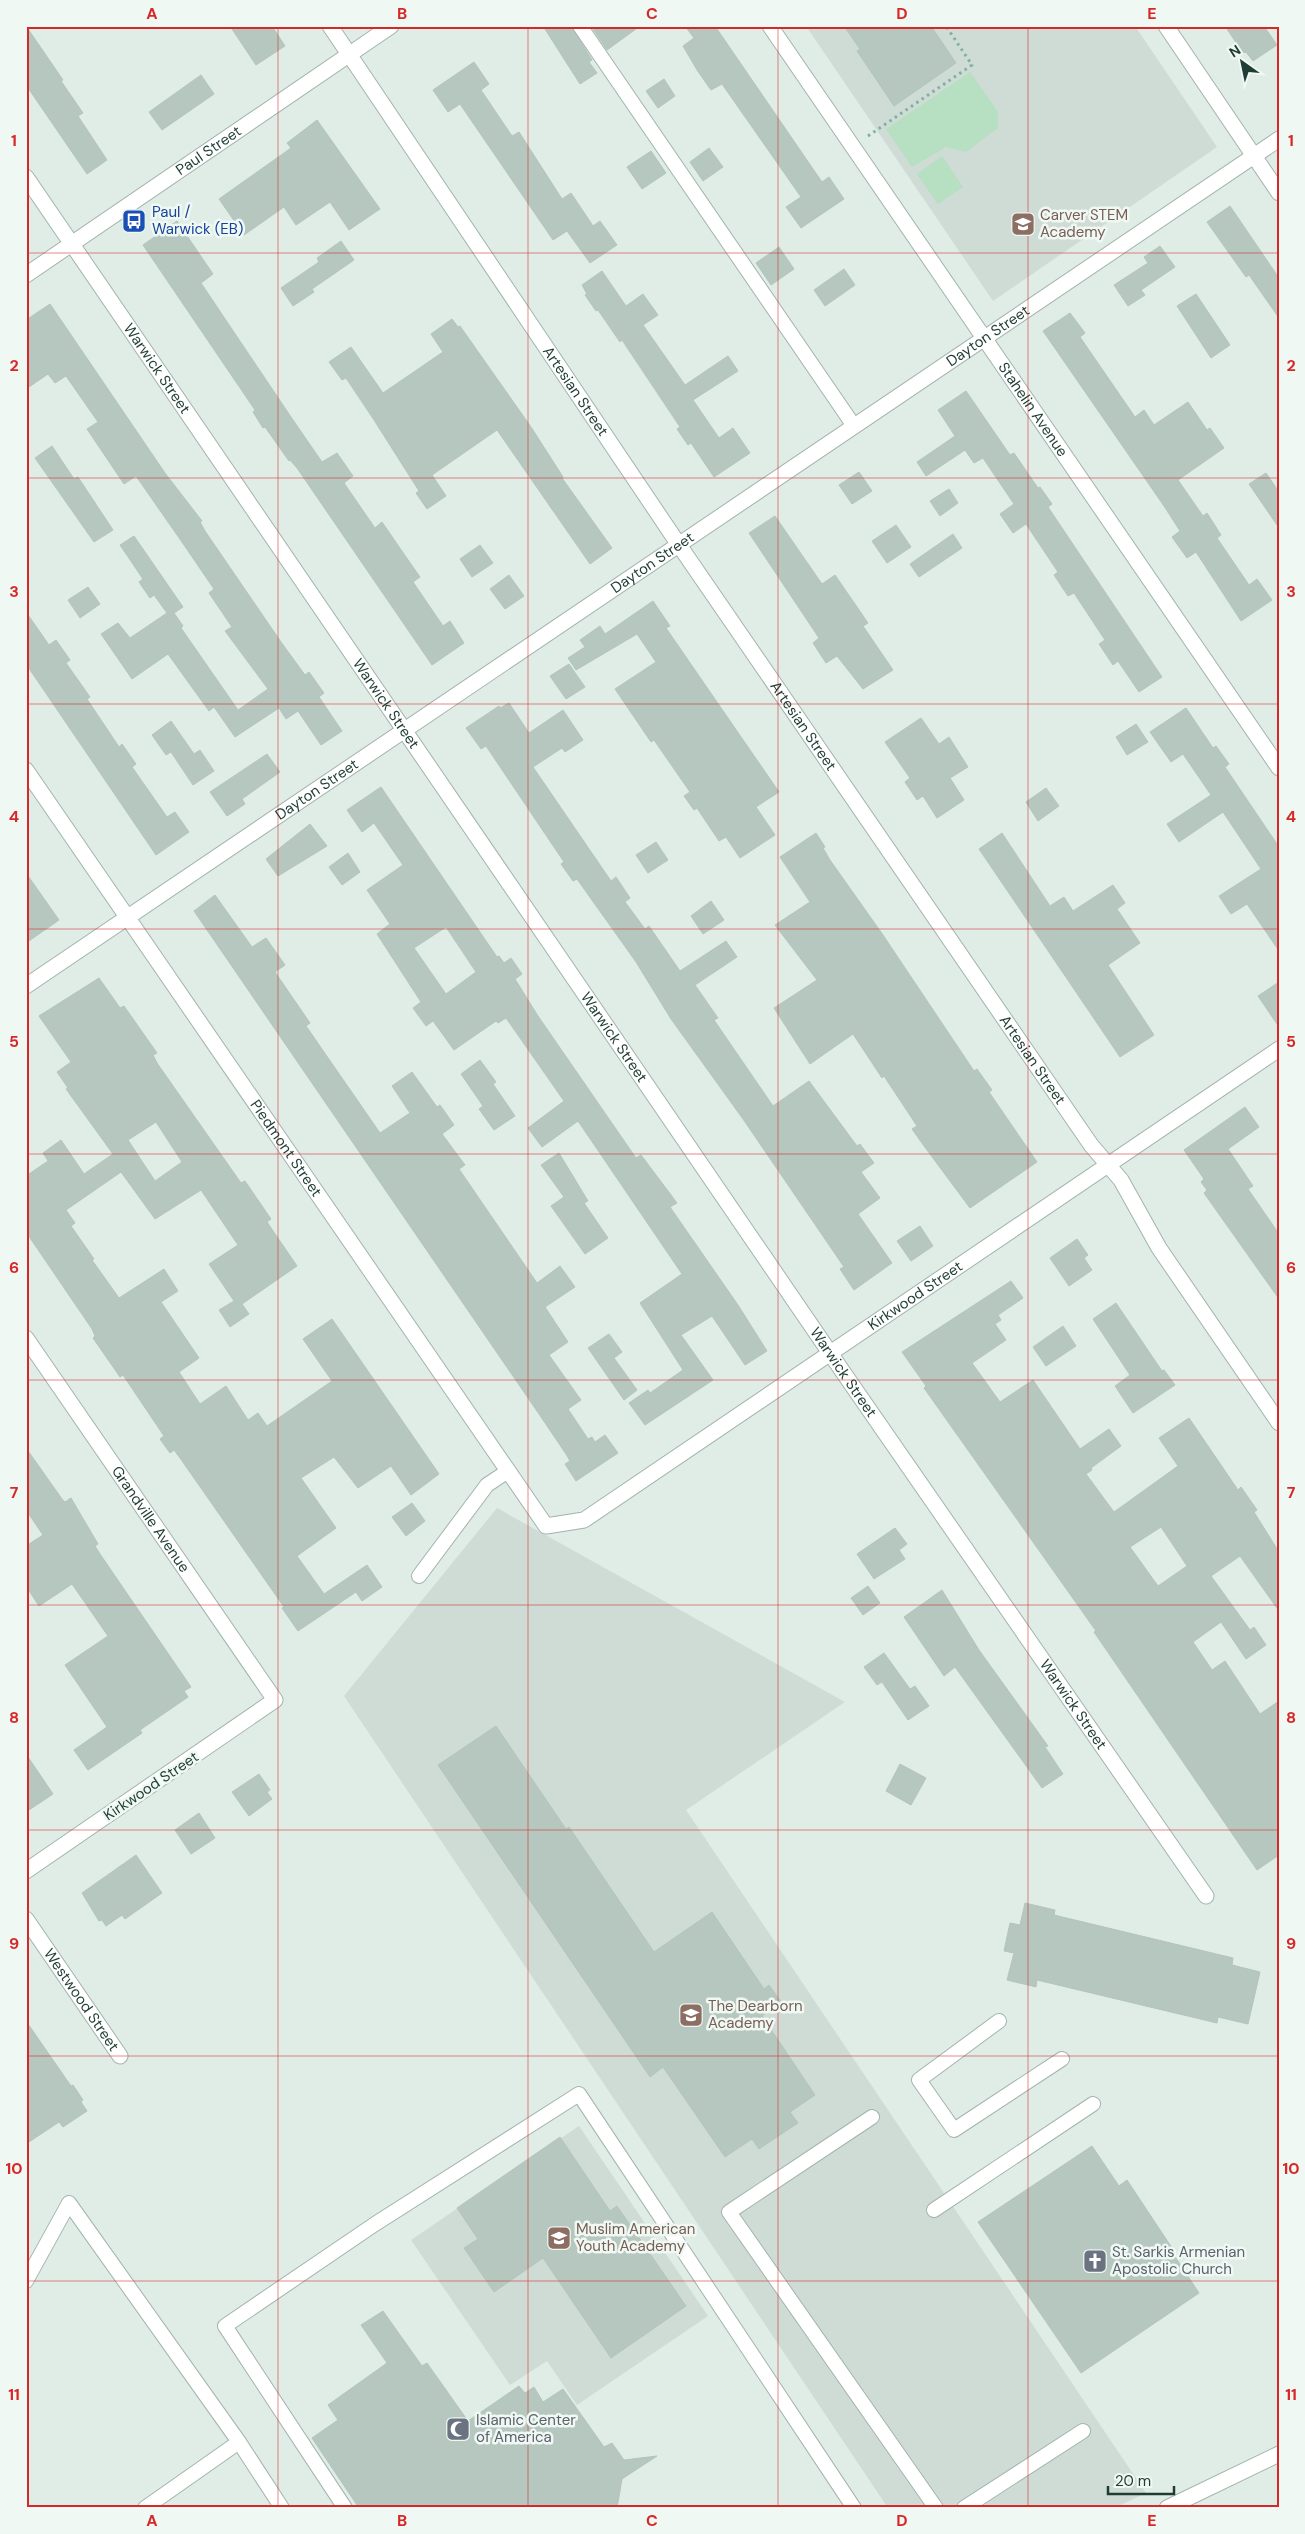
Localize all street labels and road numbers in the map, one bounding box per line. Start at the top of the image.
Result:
street label: Paul Street [172,121,245,180]
street label: Dayton Street [942,300,1033,371]
street label: Warwick Street [119,319,195,418]
street label: Artesian Street [538,342,613,440]
street label: Stahelin Avenue [994,358,1073,461]
street label: Dayton Street [607,527,698,598]
street label: Warwick Street [348,655,424,753]
street label: Artesian Street [766,677,841,775]
street label: Dayton Street [271,754,362,825]
street label: Warwick Street [576,988,652,1086]
street label: Artesian Street [995,1011,1070,1109]
street label: Piedmont Street [246,1096,327,1201]
street label: Kirkwood Street [864,1256,967,1335]
street label: Warwick Street [805,1323,881,1421]
street label: Grandville Avenue [107,1462,194,1576]
street label: Warwick Street [1035,1655,1112,1753]
street label: Kirkwood Street [100,1747,202,1825]
street label: Westwood Street [39,1945,124,2055]

